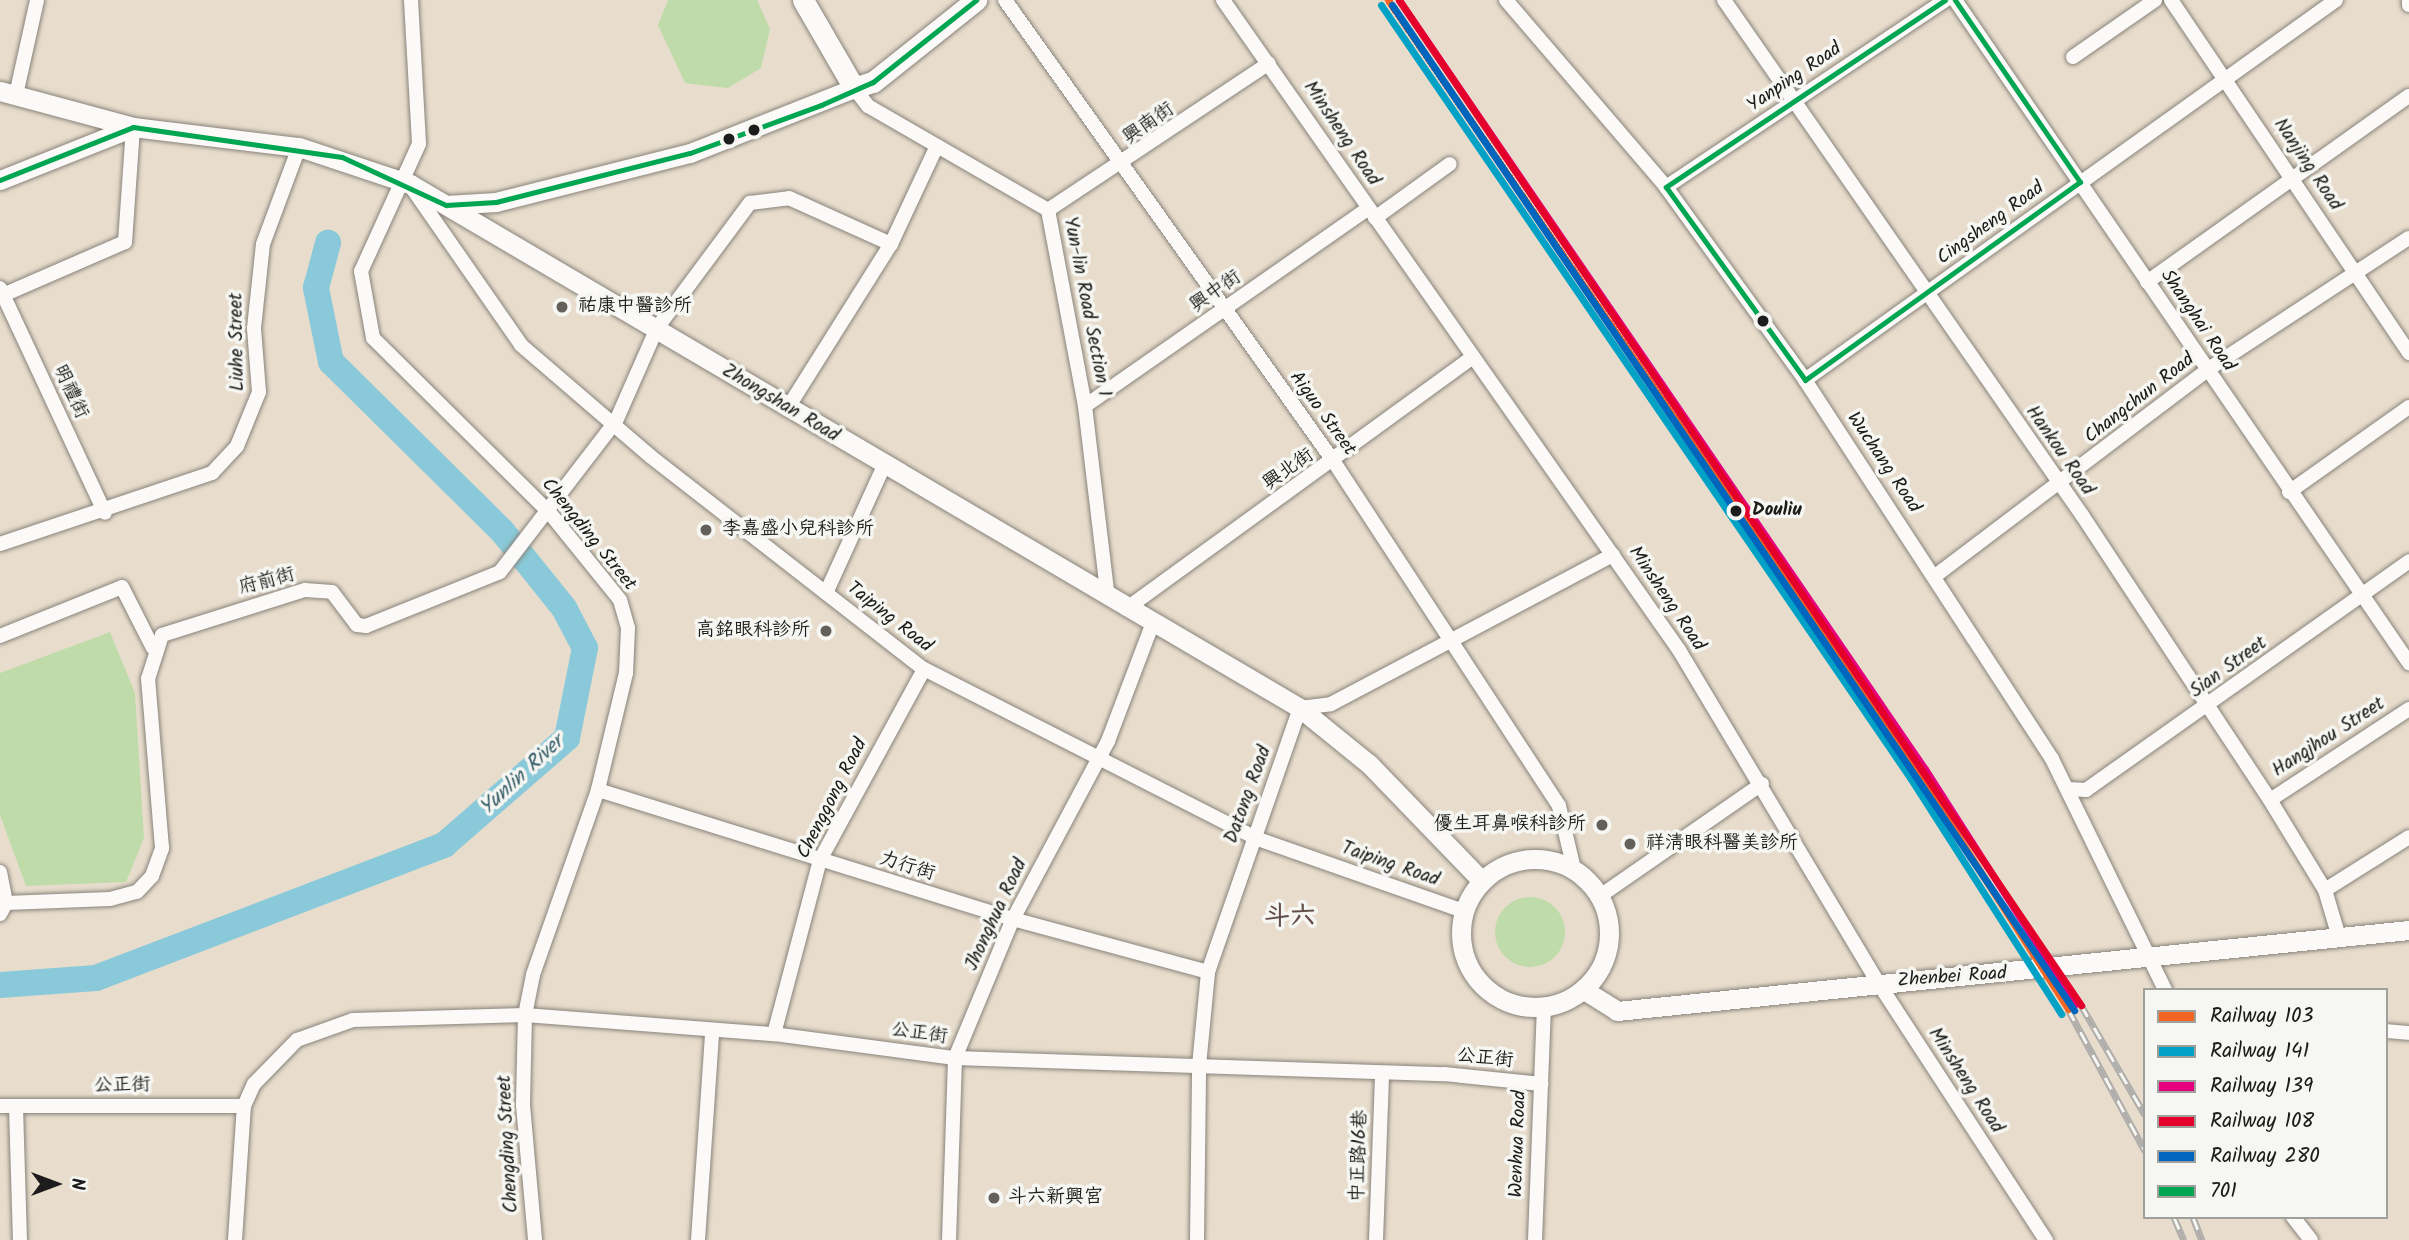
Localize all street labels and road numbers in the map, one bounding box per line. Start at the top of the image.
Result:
street label: Yanping Road [1744,38,1846,118]
street label: Minsheng Road [1298,77,1384,191]
street label: 興南街 [1119,98,1179,150]
street label: Nanjing Road [2268,115,2346,215]
street label: Cingsheng Road [1933,178,2049,270]
street label: Yun-lin Road Section 1 [1057,215,1115,399]
street label: 興中街 [1186,266,1246,318]
street label: Shanghai Road [2155,266,2239,376]
street label: Liuhe Street [226,293,250,391]
street label: Changchun Road [2080,349,2200,449]
street label: Zhongshan Road [717,360,843,448]
street label: 明禮街 [48,361,92,423]
street label: Aiguo Street [1284,367,1360,461]
street label: Hankou Road [2020,402,2098,500]
street label: Wuchang Road [1841,408,1925,518]
street label: 興北街 [1259,444,1319,496]
street label: Chengding Street [536,474,640,596]
street label: Minsheng Road [1623,542,1709,656]
street label: 府前街 [237,564,297,600]
street label: Taiping Road [842,578,936,658]
street label: Sian Street [2186,632,2272,704]
street label: Hangjhou Street [2269,693,2389,783]
street label: Chenggong Road [793,735,873,863]
street label: Datong Road [1221,743,1277,847]
street label: Taiping Road [1338,838,1442,892]
street label: 力行街 [876,848,938,886]
street label: Jhonghua Road [961,855,1033,975]
street label: Zhenbei Road [1897,963,2007,993]
street label: 公正街 [889,1019,949,1049]
street label: Minsheng Road [1922,1024,2008,1138]
street label: 公正街 [1455,1045,1515,1073]
street label: 公正街 [93,1074,151,1098]
street label: Chengding Street [494,1074,524,1214]
street label: Wenhua Road [1506,1090,1532,1198]
street label: 中正路16巷 [1347,1109,1373,1203]

